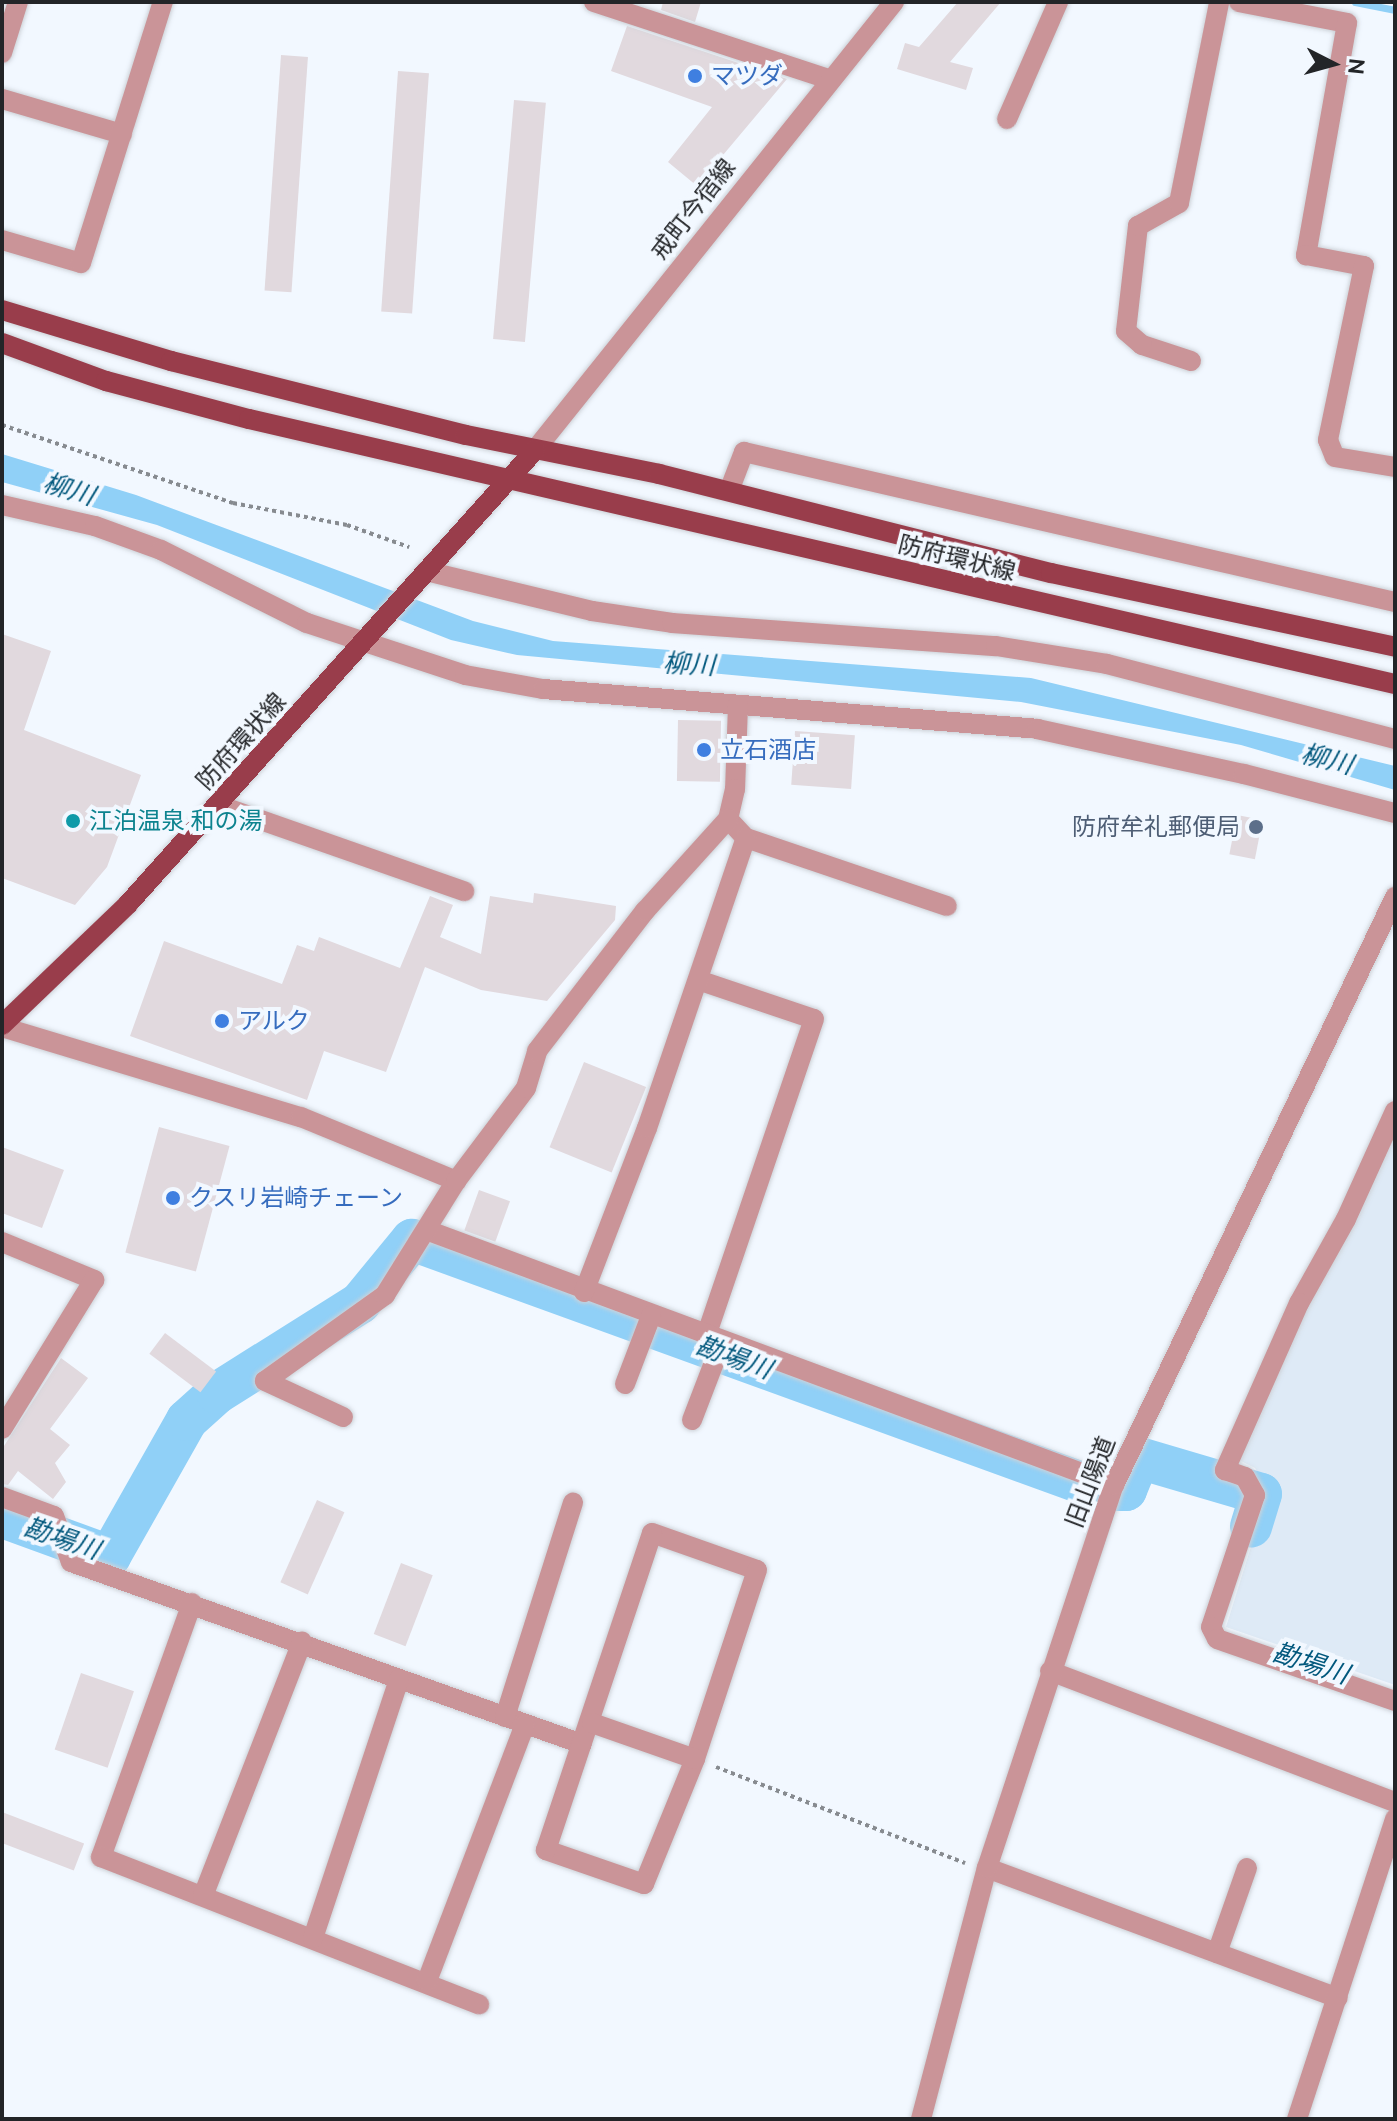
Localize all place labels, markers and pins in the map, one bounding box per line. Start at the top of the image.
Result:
place label: マツダ [711,62,783,90]
marker: マツダ [686,67,704,85]
place label: 立石酒店 [720,736,816,764]
marker: 立石酒店 [695,741,713,759]
place label: 江泊温泉 和の湯 [89,807,262,835]
marker: 江泊温泉 和の湯 [64,812,82,830]
place label: 防府牟礼郵便局 [1072,813,1240,841]
marker: 防府牟礼郵便局 [1247,818,1265,836]
place label: アルク [238,1007,310,1035]
marker: アルク [213,1012,231,1030]
place label: クスリ岩崎チェーン [189,1184,405,1212]
marker: クスリ岩崎チェーン [164,1189,182,1207]

